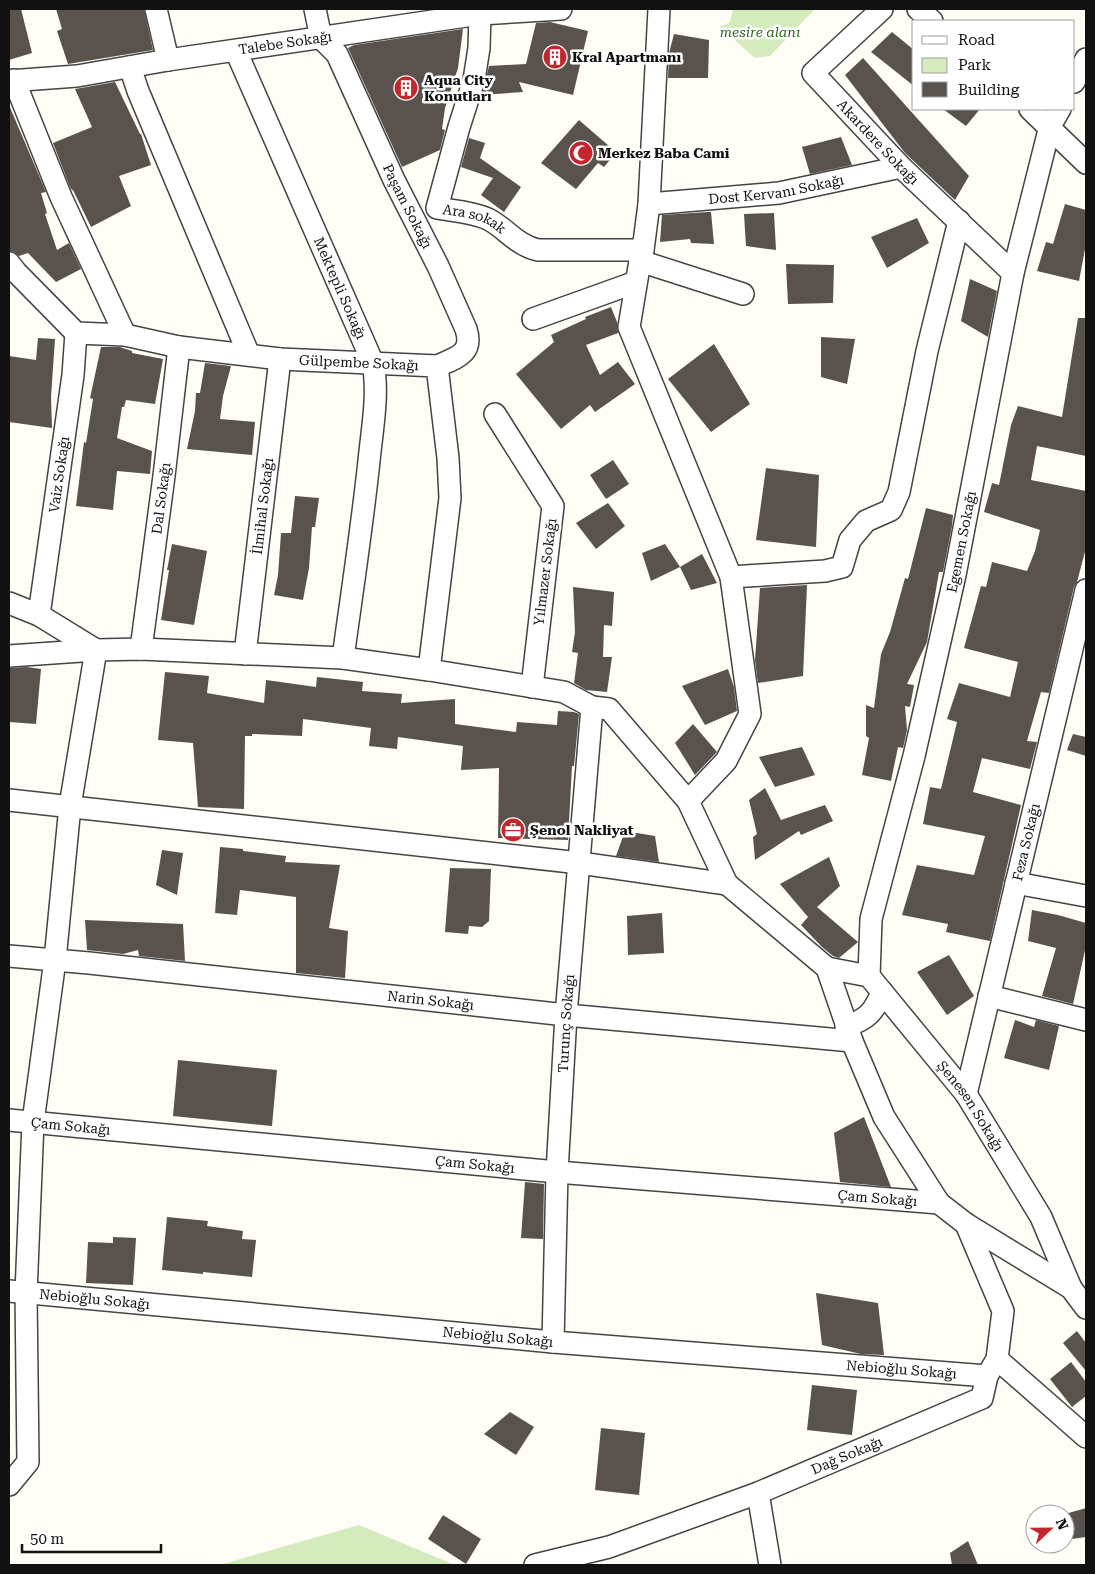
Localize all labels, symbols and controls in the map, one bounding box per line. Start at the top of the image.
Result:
legend [912,20,1075,110]
park label: mesire alanı [720,24,800,40]
street label: Talebe Sokağı [237,28,333,58]
text: Road [958,31,995,49]
building icon: Kral Apartmanı [542,44,568,70]
place label: Kral Apartmanı [572,49,681,65]
text: Park [958,56,992,74]
place label: Aqua City Konutları [424,72,494,104]
building icon: Aqua City Konutları [393,75,419,101]
text: Building [958,81,1020,99]
street label: Akardere Sokağı [834,96,923,188]
mosque icon: Merkez Baba Cami [568,140,594,166]
place label: Merkez Baba Cami [598,145,730,161]
street label: Paşam Sokağı [380,161,436,252]
street label: Dost Kervanı Sokağı [708,171,846,207]
street label: Ara sokak [442,201,510,237]
street label: Mektepli Sokağı [311,235,370,342]
street label: Gülpembe Sokağı [299,352,420,373]
street label: Vaiz Sokağı [46,435,72,514]
street label: İlmihal Sokağı [249,456,276,555]
street label: Dal Sokağı [148,461,174,535]
street label: Egemen Sokağı [943,489,979,594]
street label: Yılmazer Sokağı [530,517,560,627]
street label: Feza Sokağı [1009,801,1043,882]
office icon: Şenol Nakliyat [500,817,526,843]
place label: Şenol Nakliyat [530,822,634,838]
street label: Turunç Sokağı [555,973,577,1073]
street label: Narin Sokağı [386,988,475,1013]
street label: Şenesen Sokağı [934,1058,1007,1155]
street label: Çam Sokağı [30,1114,112,1138]
street label: Çam Sokağı [434,1152,516,1176]
street label: Çam Sokağı [837,1187,918,1209]
street label: Nebioğlu Sokağı [39,1286,151,1312]
street label: Nebioğlu Sokağı [442,1324,554,1350]
street label: Nebioğlu Sokağı [846,1357,958,1382]
street label: Dağ Sokağı [809,1433,885,1478]
north arrow [1025,1504,1075,1554]
text: N [1053,1516,1072,1532]
scale bar [22,1522,161,1554]
text: 50 m [30,1530,65,1548]

